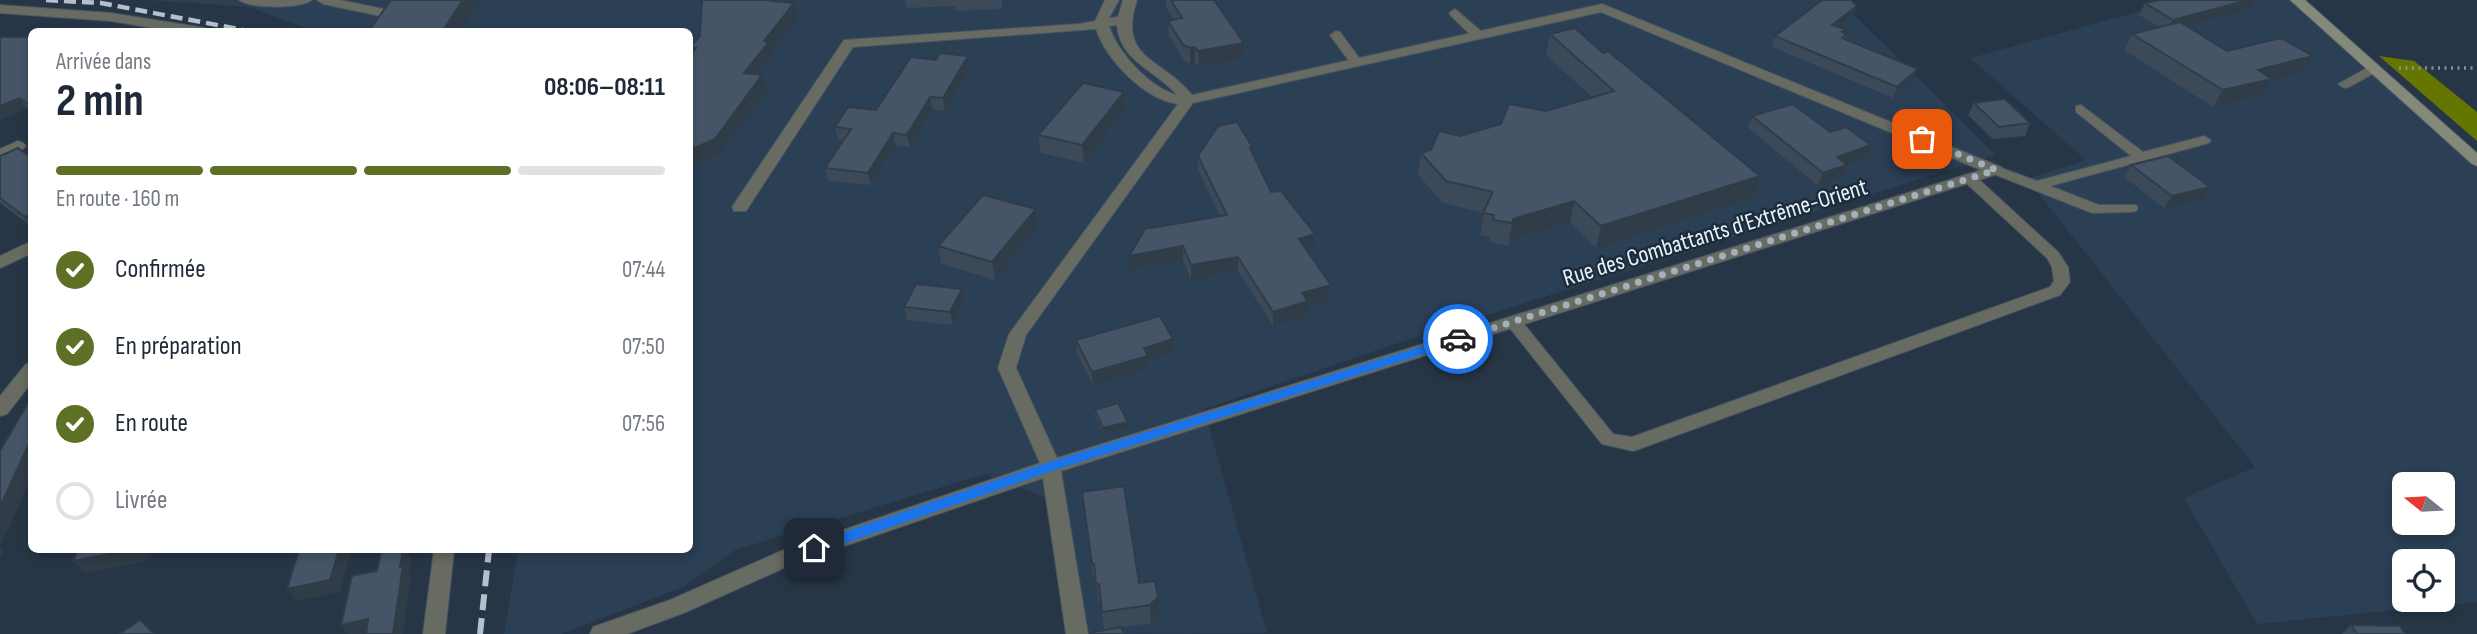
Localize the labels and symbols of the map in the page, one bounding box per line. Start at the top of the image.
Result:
pin [1892,109,1952,169]
street label: Rue des Combattants d'Extrême-Orient [1559,172,1871,293]
courier [1423,304,1493,374]
north arrow [2392,472,2455,536]
pin [784,518,844,578]

